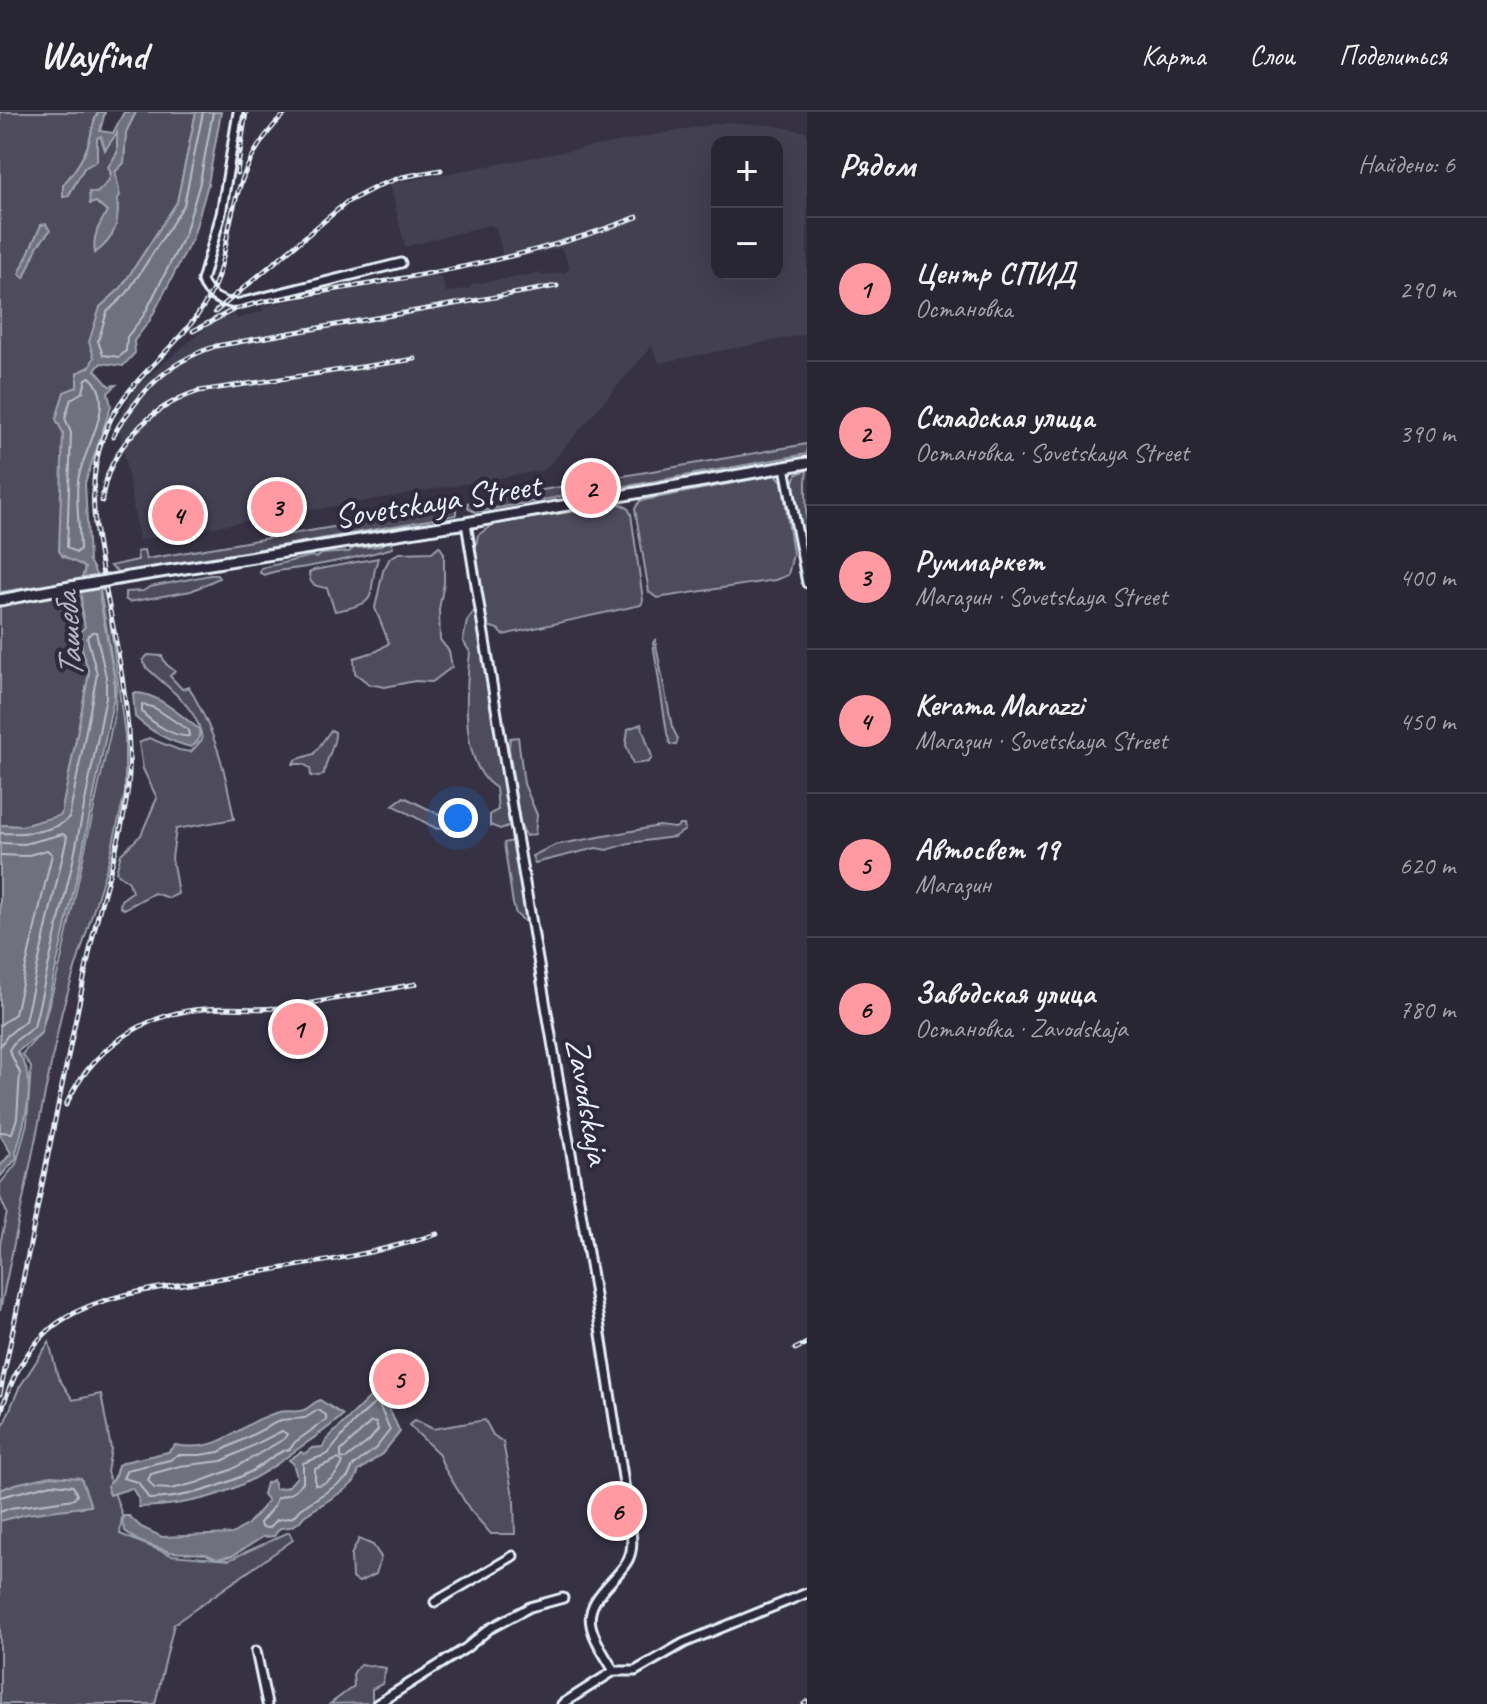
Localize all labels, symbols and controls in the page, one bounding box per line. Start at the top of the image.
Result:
text: Wayfind [40,32,147,79]
text: Карта [1142,38,1206,73]
text: Слои [1250,38,1295,73]
text: Поделиться [1339,38,1447,73]
map controls [711,136,783,280]
button: + [711,136,783,208]
text: Рядом [839,143,915,186]
text: Найдено: 6 [1358,148,1455,181]
button: − [711,208,783,280]
text: Центр СПИД [915,254,1075,292]
text: 1 [859,273,871,306]
text: 290 m [1399,273,1455,306]
text: Остановка [915,292,1012,325]
text: Складская улица [915,398,1094,436]
text: 2 [859,417,871,450]
text: 390 m [1399,417,1455,450]
text: Остановка · Sovetskaya Street [915,436,1189,469]
pin: 2 [565,458,617,518]
street label: Sovetskaya Street [331,462,547,538]
pin: 3 [251,477,303,537]
pin: 4 [152,485,204,545]
text: Руммаркет [915,542,1044,580]
text: 3 [859,561,871,594]
text: 400 m [1399,561,1455,594]
text: Магазин · Sovetskaya Street [915,580,1167,613]
water label: Ташеба [42,587,94,681]
text: Kerama Marazzi [915,686,1083,724]
text: 4 [859,705,871,738]
text: 450 m [1399,705,1455,738]
text: Магазин · Sovetskaya Street [915,724,1167,757]
your location [438,798,478,838]
text: Автосвет 19 [915,830,1059,868]
text: 5 [859,849,871,882]
text: 620 m [1399,849,1455,882]
text: Магазин [915,868,991,901]
text: Заводская улица [915,974,1095,1012]
text: 6 [859,993,871,1026]
text: 780 m [1399,993,1455,1026]
pin: 1 [272,999,324,1059]
text: Остановка · Zavodskaja [915,1012,1127,1045]
street label: Zavodskaja [556,1035,621,1170]
pin: 5 [373,1349,425,1409]
pin: 6 [591,1481,643,1541]

